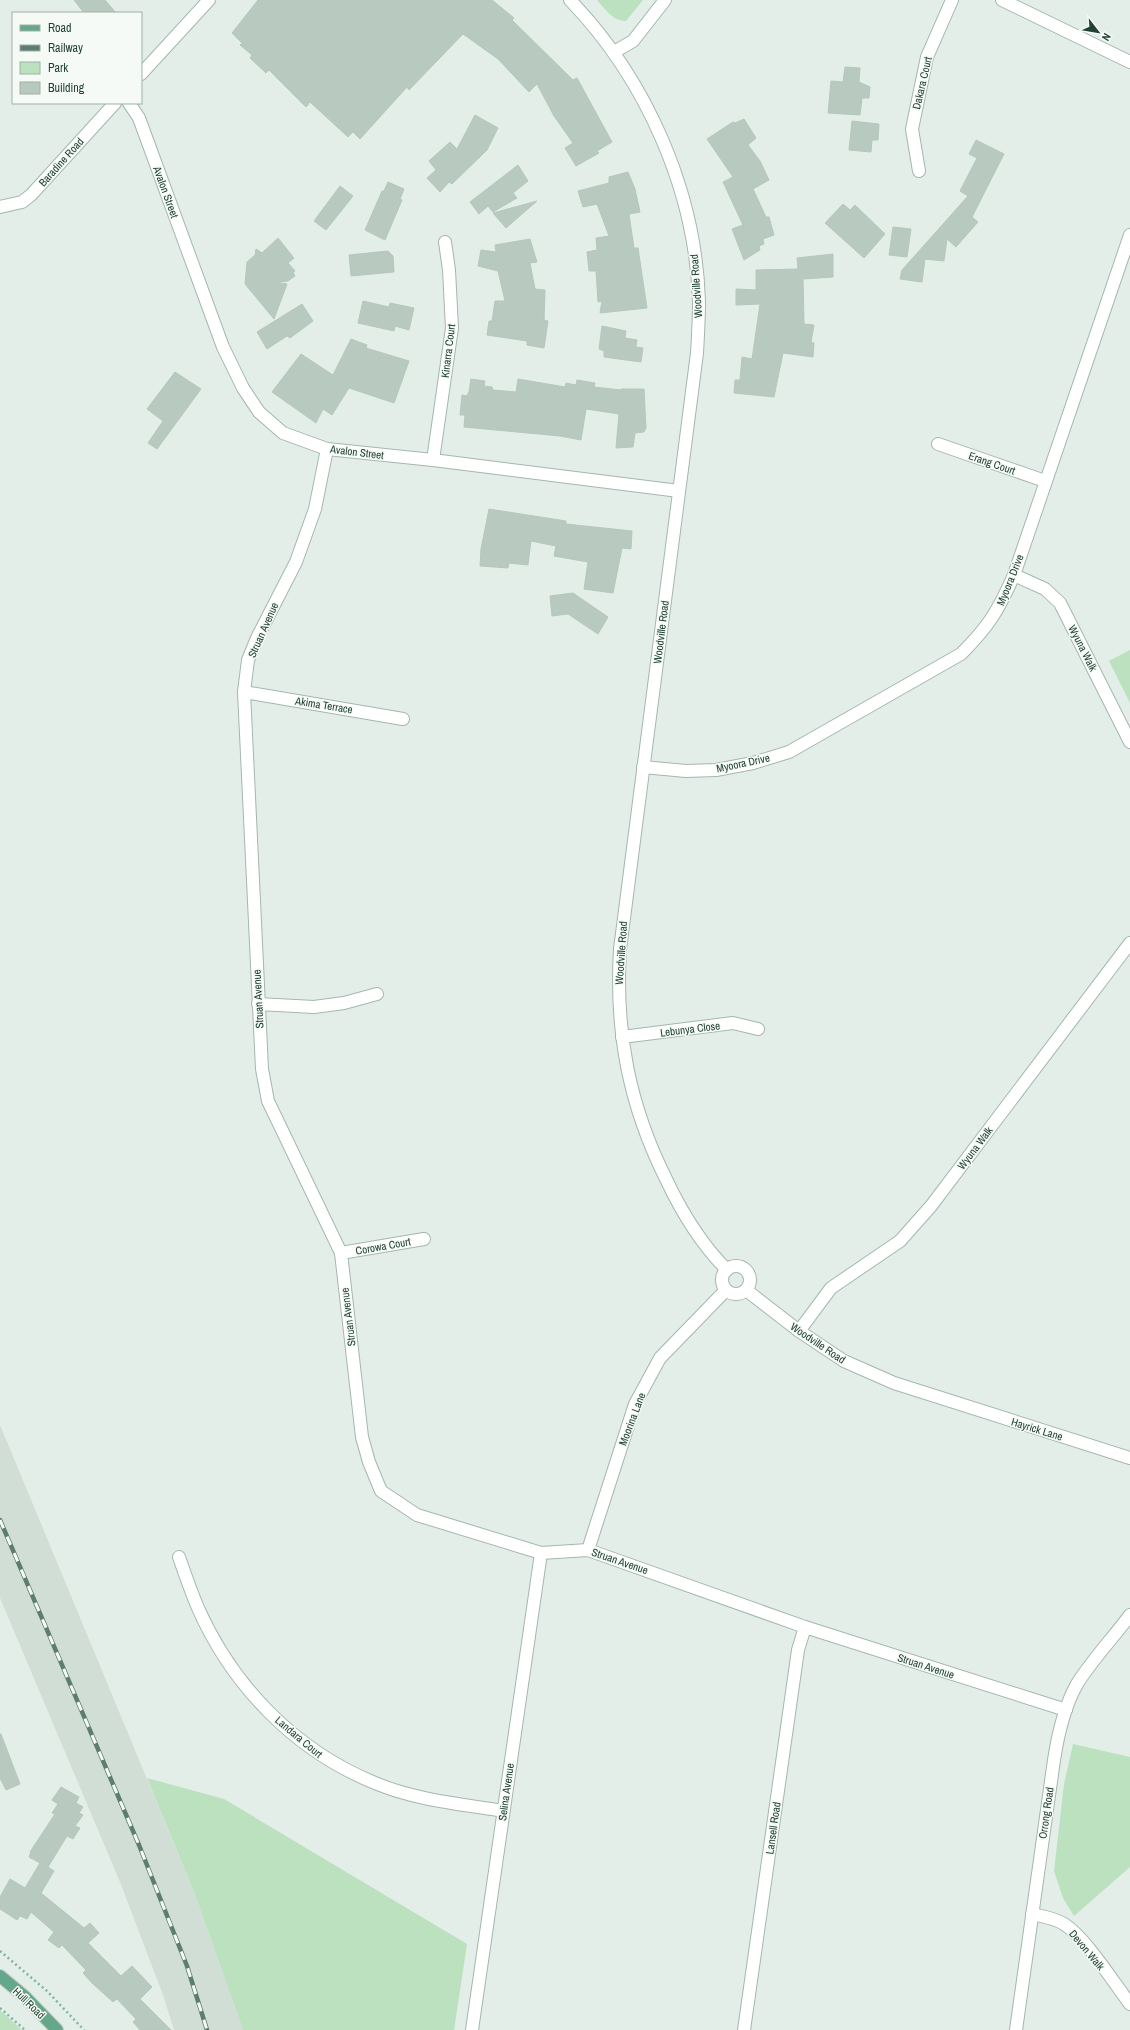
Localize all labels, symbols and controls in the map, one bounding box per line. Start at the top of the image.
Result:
legend [12,12,142,104]
north arrow [1078,12,1118,52]
text: Road [48,20,72,36]
text: N [1099,31,1114,44]
text: Railway [48,40,83,56]
street label: Dakara Court [909,55,935,111]
text: Park [48,60,68,76]
text: Building [48,80,85,96]
street label: Baradine Road [35,135,87,189]
street label: Avalon Street [150,163,182,220]
street label: Woodville Road [687,254,705,318]
street label: Kinarra Court [438,323,458,379]
street label: Avalon Street [328,442,385,462]
street label: Erang Court [967,448,1018,478]
street label: Myoora Drive [993,552,1027,608]
street label: Struan Avenue [245,600,281,660]
street label: Woodville Road [650,600,672,664]
street label: Wyuna Walk [1065,622,1101,674]
street label: Akima Terrace [293,693,354,716]
street label: Myoora Drive [715,751,771,775]
street label: Woodville Road [612,921,630,985]
street label: Struan Avenue [249,969,267,1029]
street label: Lebunya Close [659,1018,721,1040]
street label: Wyuna Walk [954,1123,996,1172]
street label: Corowa Court [354,1234,412,1258]
street label: Struan Avenue [337,1287,359,1347]
street label: Woodville Road [788,1319,848,1367]
street label: Moorina Lane [615,1391,649,1447]
street label: Hayrick Lane [1010,1415,1064,1443]
street label: Struan Avenue [590,1545,650,1577]
street label: Struan Avenue [896,1650,956,1682]
street label: Landara Court [272,1713,326,1761]
street label: Selina Avenue [495,1762,517,1822]
street label: Orrong Road [1035,1786,1057,1840]
street label: Lansell Road [762,1801,784,1855]
street label: Devon Walk [1066,1927,1108,1973]
street label: Hull Road [10,1984,48,2022]

